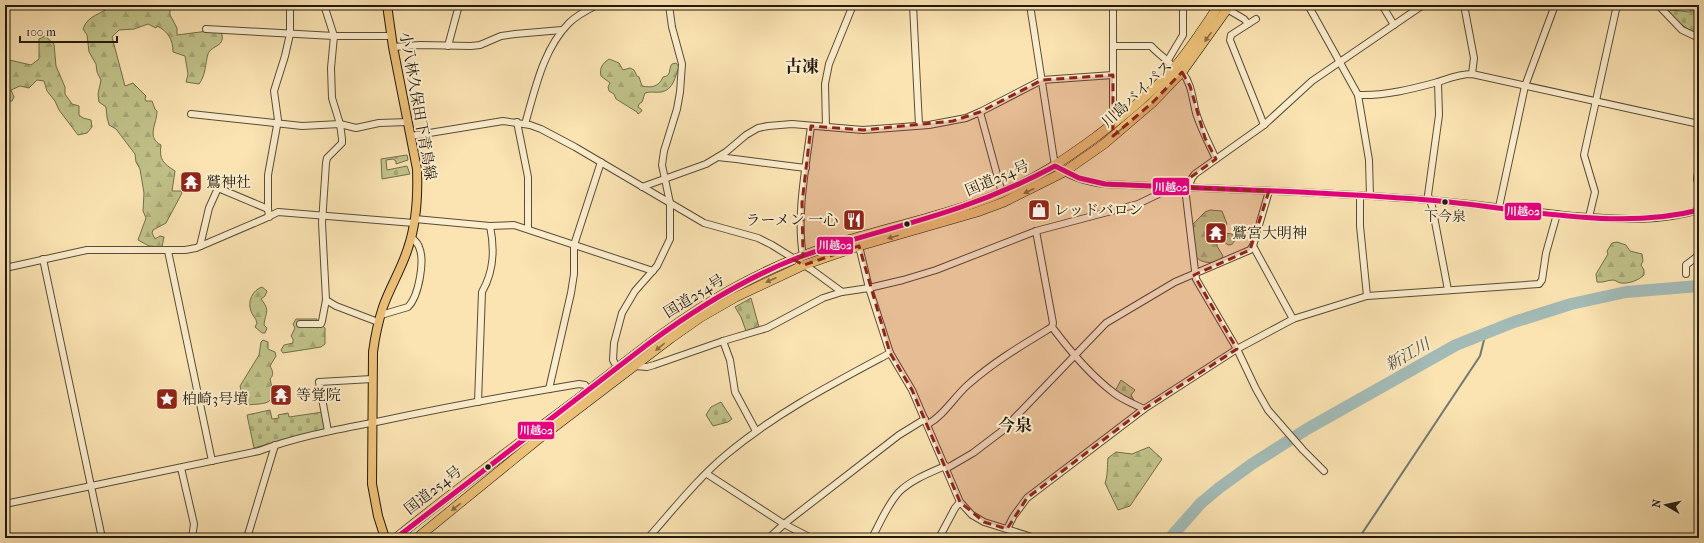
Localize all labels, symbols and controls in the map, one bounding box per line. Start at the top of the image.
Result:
scale bar [20,18,117,44]
text: 100 m [26,25,56,39]
street label: 小八林久保田下青鳥線 [396,31,440,181]
one-way arrow [1204,32,1212,42]
district label: 古凍 [785,56,819,76]
street label: 川島バイパス [1098,57,1176,131]
one-way arrow [1114,127,1125,136]
street label: 国道254号 [962,156,1032,200]
temple icon: 鷲神社 [178,169,204,195]
place label: 鷲神社 [206,173,251,191]
line badge: 川越02 [1152,177,1190,196]
text: 川越02 [1154,181,1188,194]
one-way arrow [1024,188,1035,194]
shop icon: レッドバロン [1026,197,1052,223]
marker: 下今泉 [1440,197,1450,207]
place label: レッドバロン [1054,201,1144,219]
line badge: 川越02 [1504,202,1542,221]
text: 川越02 [1506,205,1540,218]
restaurant icon: ラーメン 一心 [841,207,867,233]
place label: 下今泉 [1424,208,1466,225]
place label: ラーメン 一心 [746,211,838,229]
unlabelled marker [902,219,912,229]
temple icon: 鷲宮大明神 [1203,220,1229,246]
place label: 鷲宮大明神 [1232,224,1307,242]
one-way arrow [887,234,899,240]
line badge: 川越02 [816,236,854,255]
text: 川越02 [818,239,852,252]
street label: 国道254号 [660,270,728,322]
one-way arrow [765,277,777,283]
water label: 新江川 [1382,334,1435,374]
one-way arrow [655,343,665,352]
temple icon: 等覚院 [268,382,294,408]
place icon: 柏崎3号墳 [154,386,180,412]
place label: 等覚院 [296,386,341,404]
place label: 柏崎3号墳 [182,390,248,408]
district label: 今泉 [998,415,1032,435]
line badge: 川越02 [517,421,555,440]
text: 川越02 [519,424,553,437]
street label: 国道254号 [401,462,465,518]
unlabelled marker [483,462,493,472]
north arrow [1646,485,1686,525]
text: N [1650,498,1664,509]
one-way arrow [451,503,462,511]

